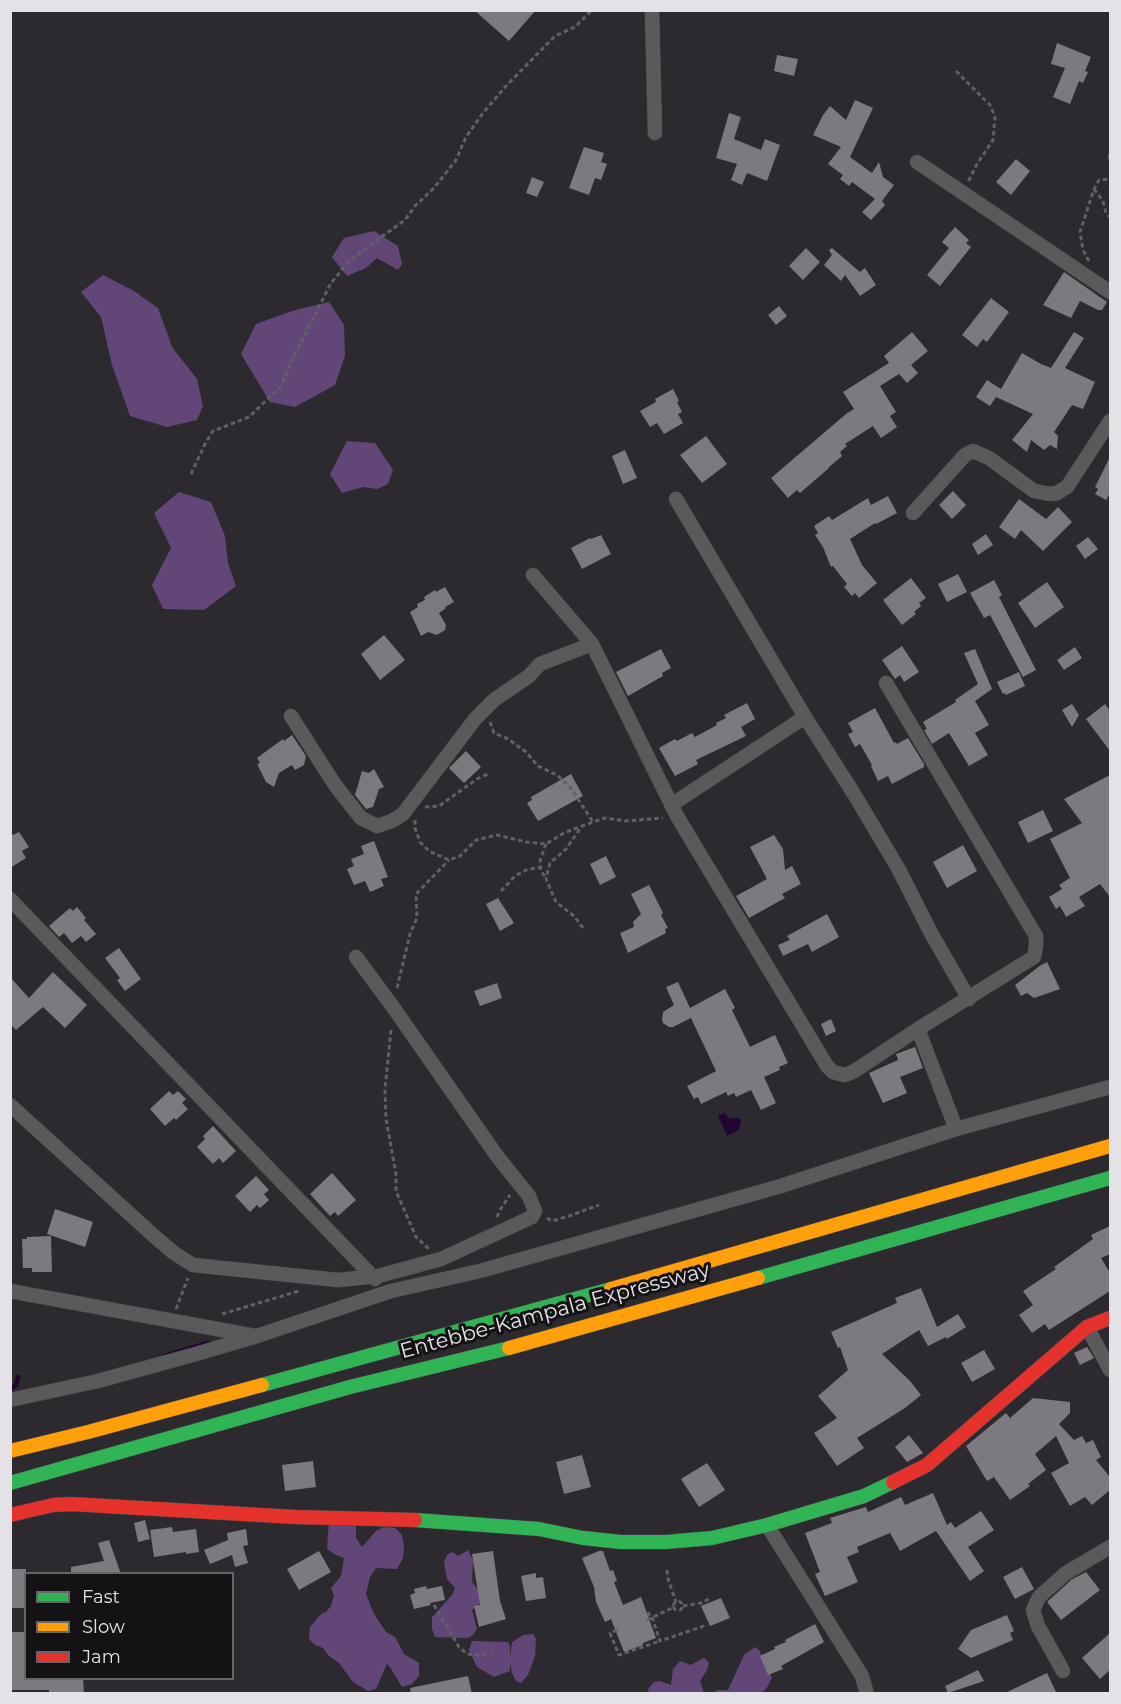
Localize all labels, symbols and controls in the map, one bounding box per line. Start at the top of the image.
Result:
street label: Entebbe-Kampala Expressway [397,1257,713,1365]
legend [24,1572,234,1680]
text: Fast [82,1586,120,1608]
text: Slow [82,1616,125,1638]
text: Jam [82,1646,121,1668]

